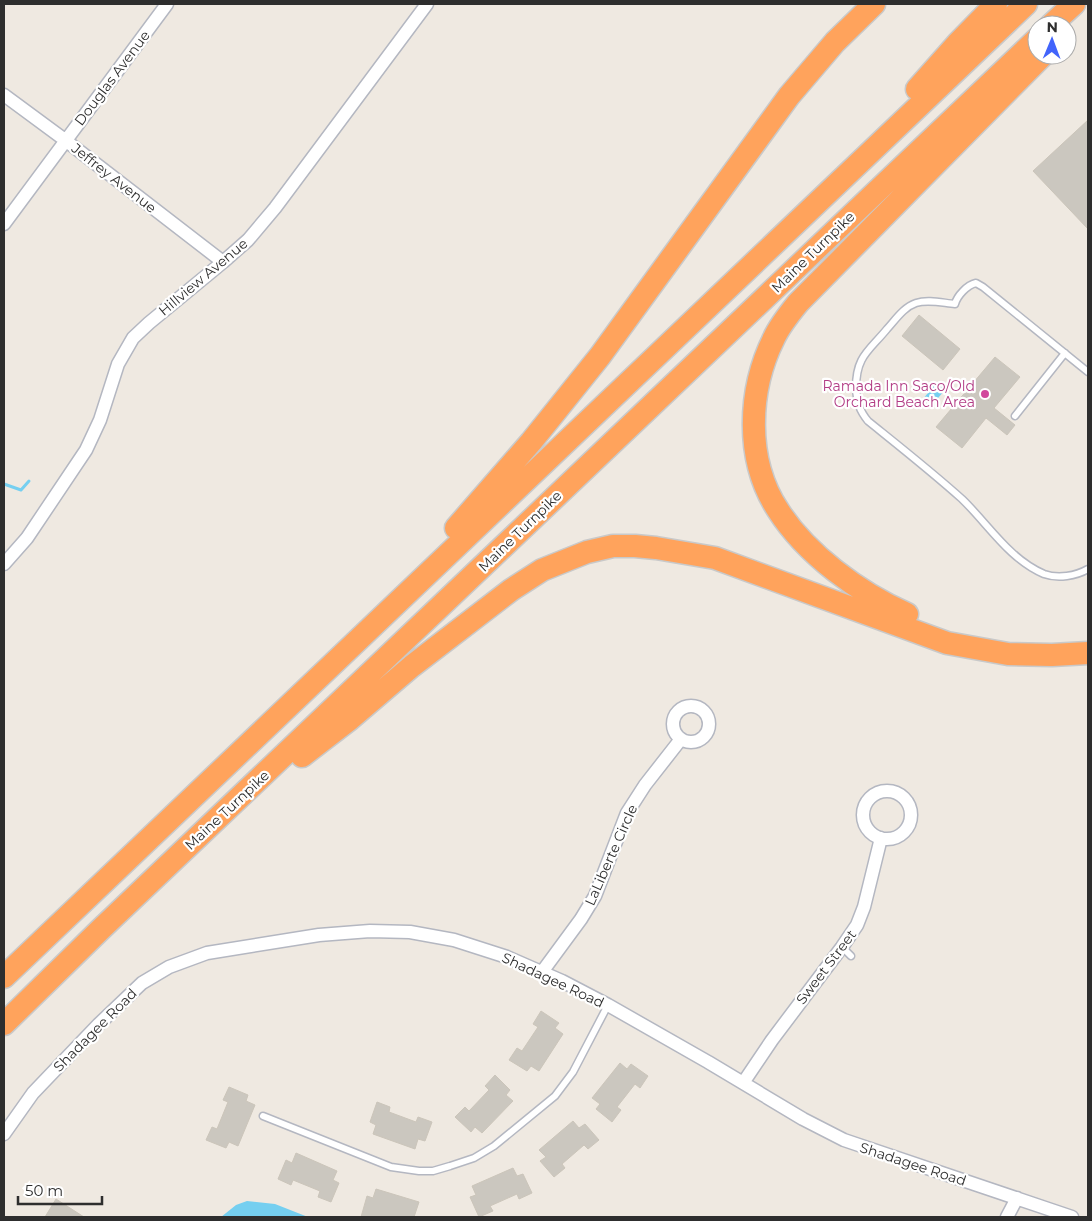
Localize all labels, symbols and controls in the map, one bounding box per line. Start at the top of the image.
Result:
north arrow [1027,15,1077,65]
text: N [1046,18,1058,36]
street label: Douglas Avenue [70,27,154,129]
street label: Jeffrey Avenue [67,139,160,217]
street label: Maine Turnpike [768,208,858,296]
street label: Hillview Avenue [155,234,251,320]
place label: Ramada Inn Saco/Old Orchard Beach Area [823,377,975,411]
marker: Ramada Inn Saco/Old Orchard Beach Area [979,388,991,400]
street label: Maine Turnpike [475,487,565,575]
street label: Maine Turnpike [181,766,273,854]
street label: LaLiberte Circle [581,802,641,908]
street label: Sweet Street [792,926,860,1008]
street label: Shadagee Road [499,948,607,1012]
street label: Shadagee Road [49,984,141,1076]
street label: Shadagee Road [857,1138,969,1190]
scale bar [18,1174,101,1206]
text: 50 m [25,1181,63,1200]

